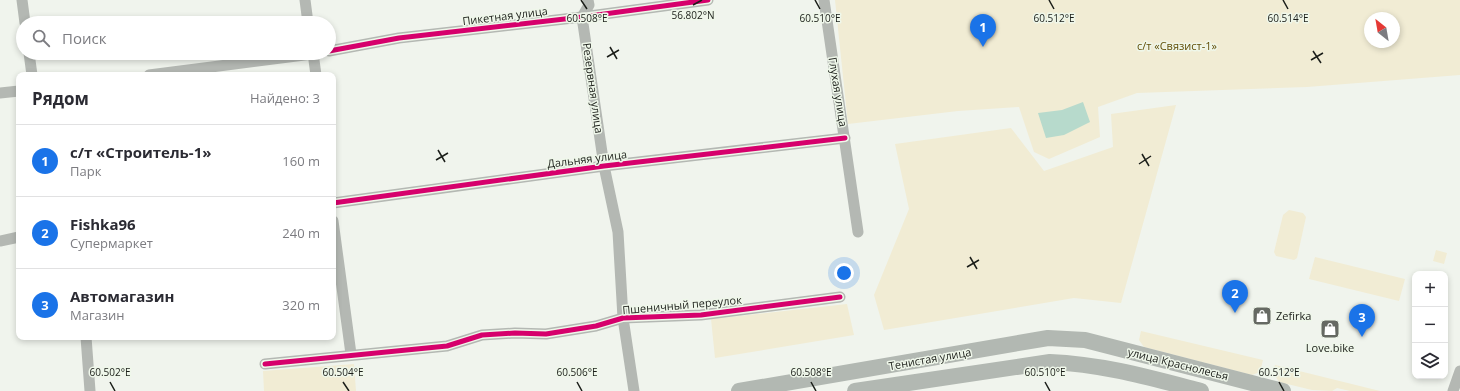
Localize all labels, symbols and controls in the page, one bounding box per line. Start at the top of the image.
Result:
street label: Пикетная улица [461,3,548,28]
text: 56.802°N [671,8,715,22]
text: 60.508°E [566,11,608,25]
text: 60.510°E [799,11,841,25]
text: 60.512°E [1033,11,1075,25]
text: 60.514°E [1267,11,1309,25]
north arrow [1364,12,1400,48]
pin: 1 [970,14,996,47]
search box [16,16,336,60]
icon: search [30,27,52,49]
text: Поиск [62,28,106,48]
park label: с/т «Связист-1» [1137,38,1218,53]
street label: Резервная улица [580,42,607,134]
street label: Глухая улица [826,56,851,128]
text: Рядом [32,87,89,110]
text: Найдено: 3 [250,89,320,107]
text: с/т «Строитель-1» [70,142,211,162]
street label: Дальняя улица [546,146,628,171]
text: 1 [41,152,49,170]
text: 160 m [282,152,320,170]
text: Парк [70,162,101,180]
text: Fishka96 [70,214,136,234]
text: 2 [41,224,49,242]
text: 240 m [282,224,320,242]
text: Супермаркет [70,234,153,252]
your location [834,263,854,283]
map controls [1412,271,1448,379]
button: + [1412,271,1448,307]
pin: 2 [1222,280,1248,313]
text: Автомагазин [70,286,174,306]
street label: Пшеничный переулок [622,292,743,317]
text: 3 [41,296,49,314]
text: 320 m [282,296,320,314]
pin: 3 [1349,304,1375,337]
shop icon: Zefirka [1251,305,1273,327]
text: Магазин [70,306,125,324]
button: − [1412,307,1448,343]
place label: Zefirka [1276,308,1311,323]
shop icon: Love.bike [1319,318,1341,340]
place label: Love.bike [1306,340,1354,355]
button: layers [1412,343,1448,379]
street label: Тенистая улица [887,344,972,373]
street label: улица Краснолесья [1126,344,1230,383]
text: 60.502°E [89,365,131,379]
text: 60.504°E [322,365,364,379]
text: 60.506°E [556,365,598,379]
text: 60.508°E [790,365,832,379]
text: 60.510°E [1024,365,1066,379]
text: 60.512°E [1258,365,1300,379]

